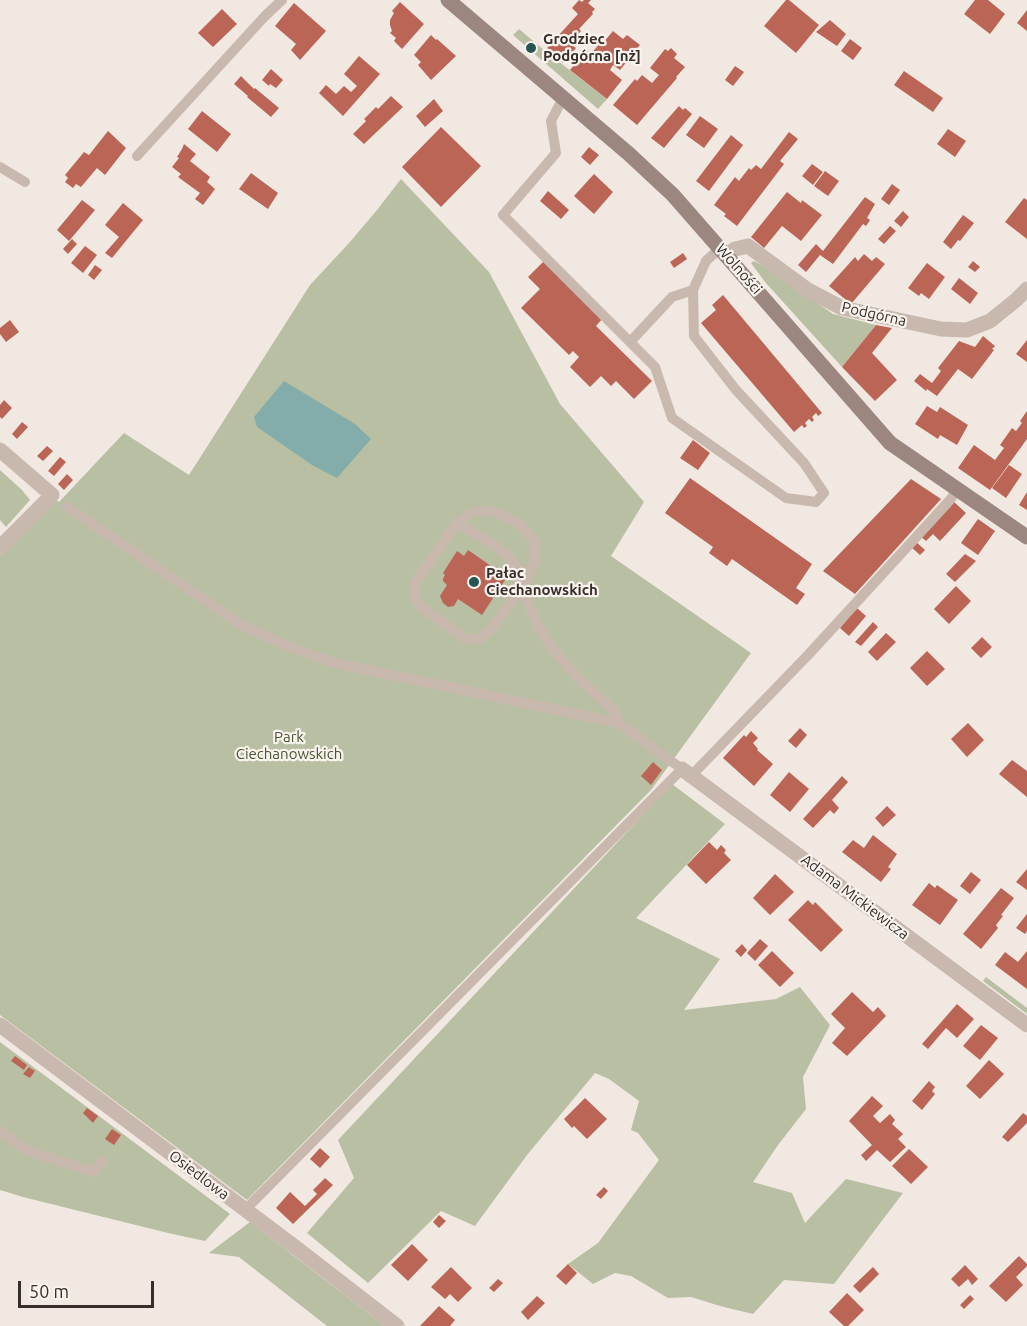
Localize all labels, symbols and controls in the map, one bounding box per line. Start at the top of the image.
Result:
place label: Grodziec Podgórna [nż] [543,30,641,65]
marker: Grodziec Podgórna [nż] [524,41,538,55]
street label: Wolności [712,240,766,298]
street label: Podgórna [840,298,908,330]
place label: Pałac Ciechanowskich [486,564,598,599]
marker: Pałac Ciechanowskich [467,575,481,589]
park label: Park Ciechanowskich [236,728,342,763]
street label: Adama Mickiewicza [798,851,912,943]
street label: Osiedlowa [165,1146,233,1204]
scale bar [21,1269,158,1307]
text: 50 m [29,1281,69,1301]

